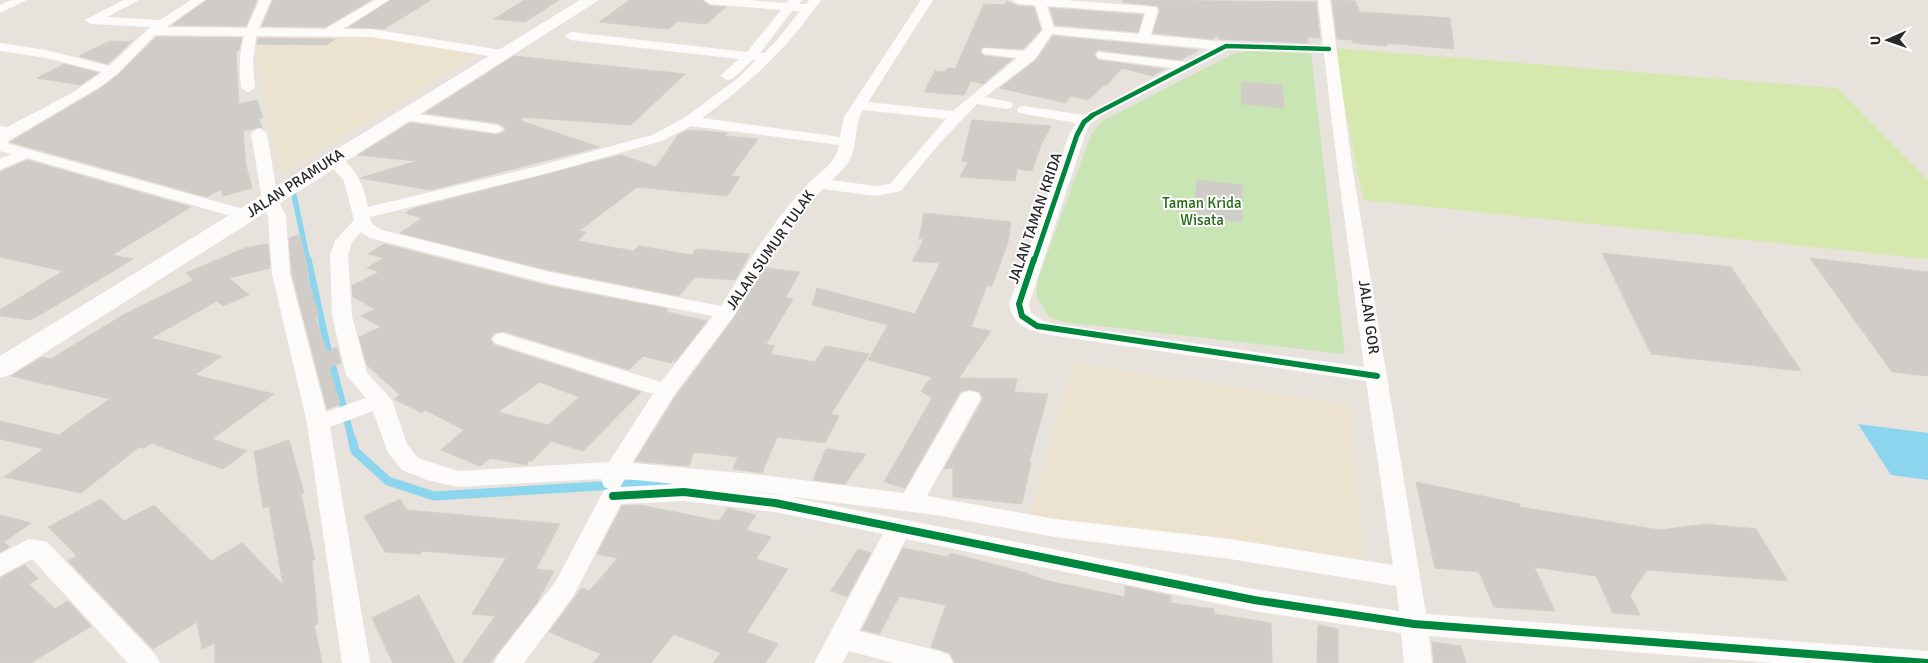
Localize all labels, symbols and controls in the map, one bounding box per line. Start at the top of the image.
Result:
north arrow [1863,15,1913,65]
text: U [1867,35,1884,45]
street label: JALAN PRAMUKA [243,145,347,221]
street label: JALAN TAMAN KRIDA [1004,150,1066,286]
street label: JALAN SUMUR TULAK [722,187,818,313]
park label: Taman Krida Wisata [1162,194,1242,229]
street label: JALAN GOR [1355,279,1383,355]

